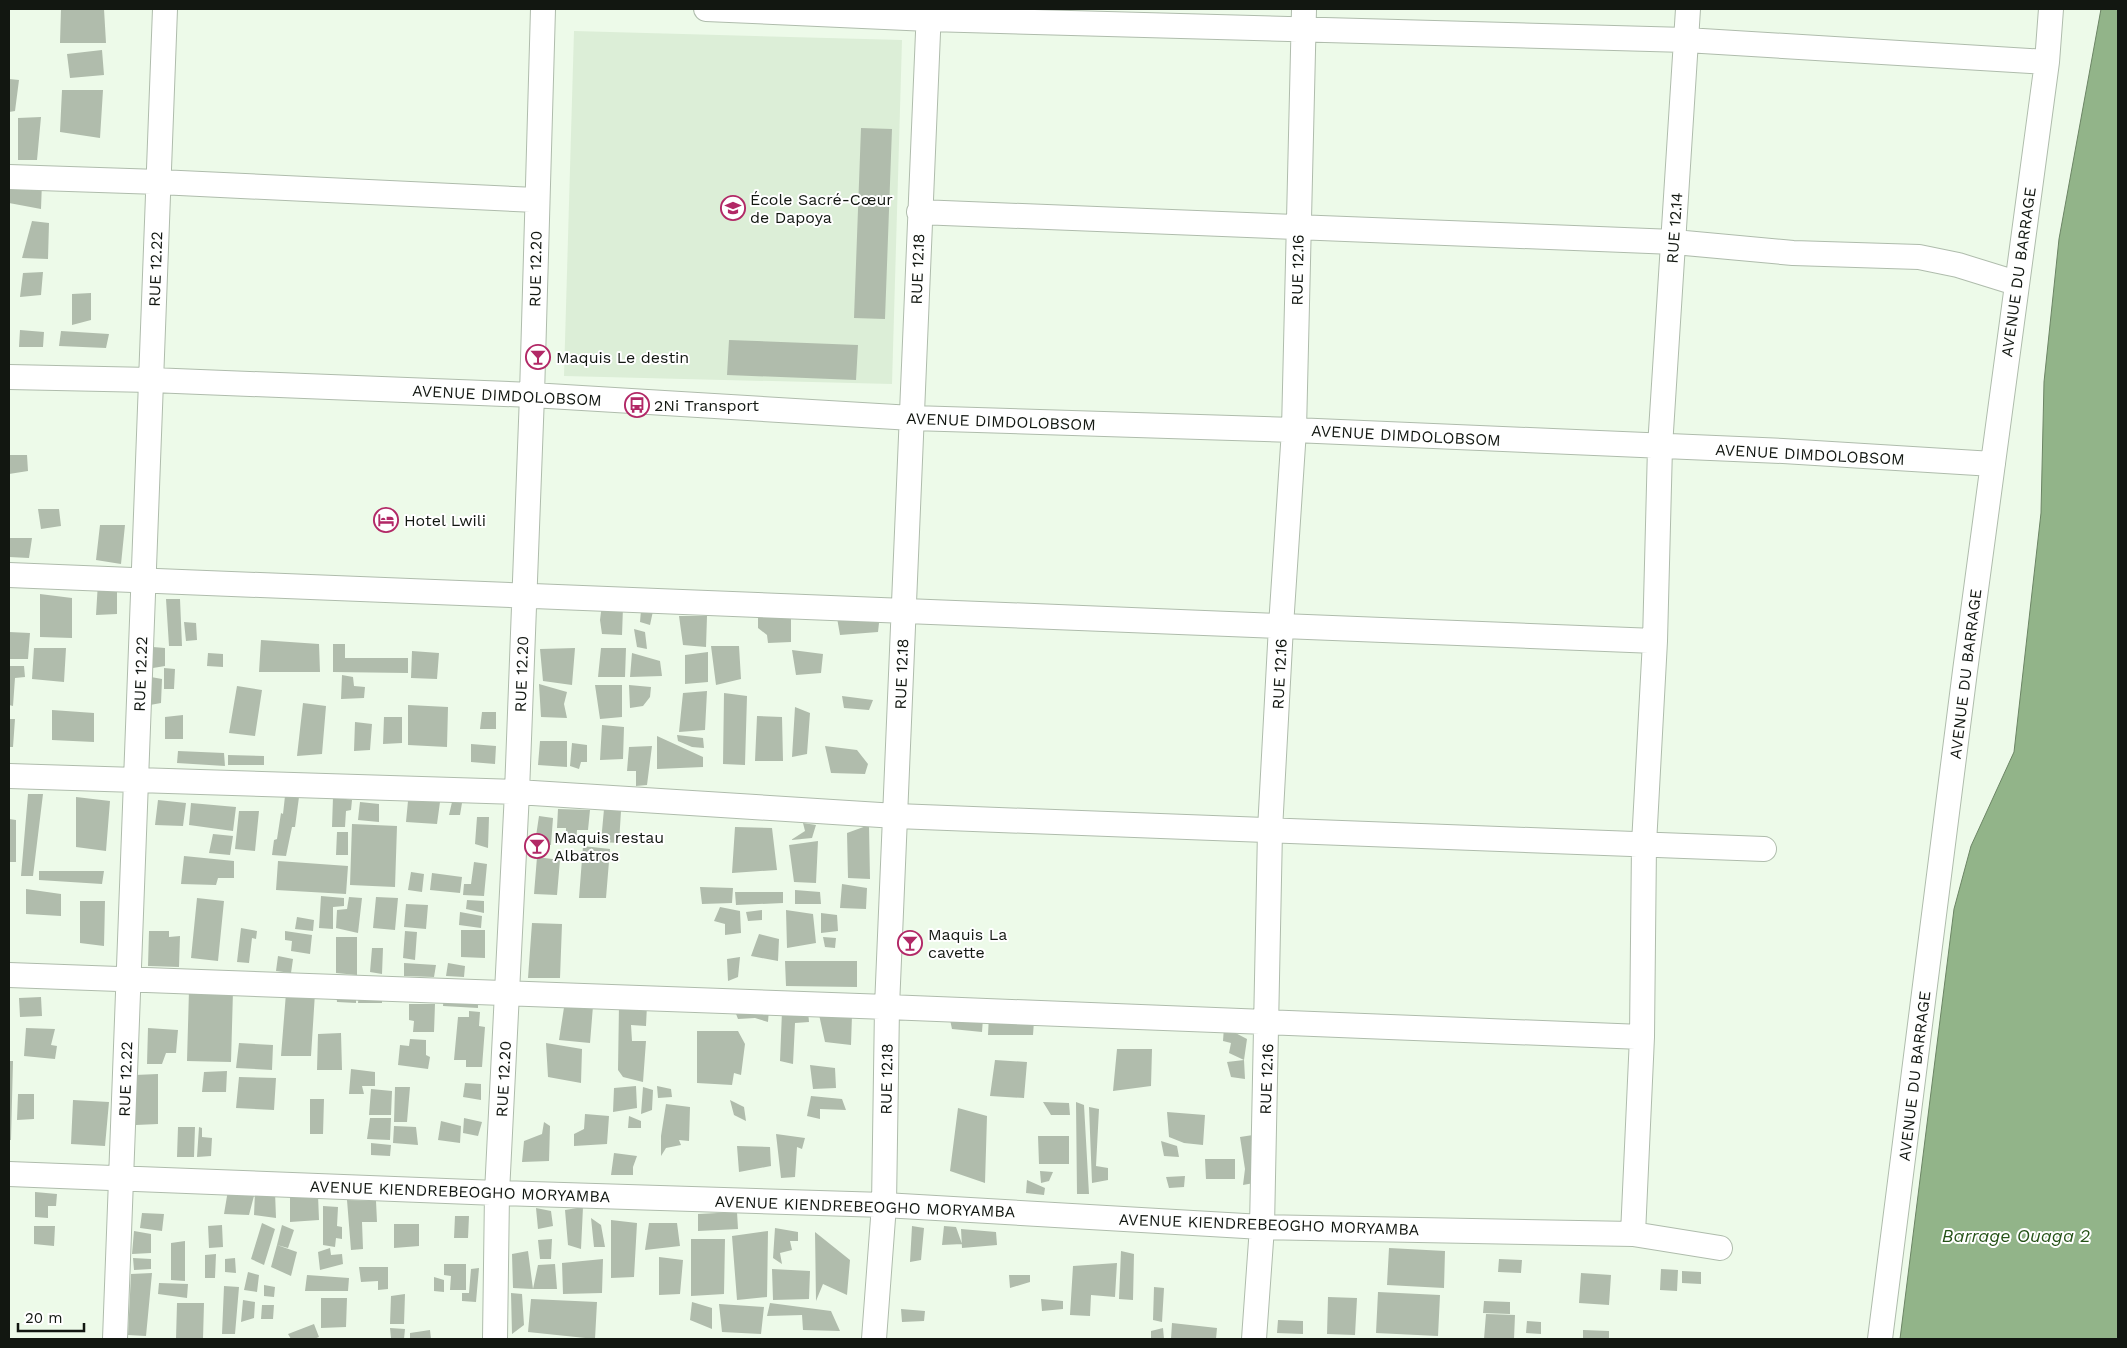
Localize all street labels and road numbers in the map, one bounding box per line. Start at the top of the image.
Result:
street label: AVENUE DU BARRAGE [1997,186,2040,358]
street label: RUE 12.14 [1663,192,1686,264]
street label: RUE 12.22 [145,231,166,307]
street label: RUE 12.20 [525,231,546,307]
street label: RUE 12.18 [907,233,928,305]
street label: RUE 12.16 [1287,234,1308,306]
street label: AVENUE DIMDOLOBSOM [412,381,602,410]
street label: AVENUE DIMDOLOBSOM [906,409,1096,434]
street label: AVENUE DIMDOLOBSOM [1311,421,1501,450]
street label: AVENUE DIMDOLOBSOM [1715,440,1905,469]
street label: AVENUE DU BARRAGE [1946,588,1985,760]
street label: RUE 12.20 [511,635,532,713]
street label: RUE 12.22 [130,636,151,712]
street label: RUE 12.18 [891,638,912,710]
street label: RUE 12.16 [1268,638,1291,710]
street label: AVENUE DU BARRAGE [1895,990,1934,1162]
street label: RUE 12.20 [492,1040,515,1118]
street label: RUE 12.22 [115,1041,136,1117]
street label: RUE 12.18 [876,1043,897,1115]
street label: RUE 12.16 [1256,1043,1277,1115]
street label: AVENUE KIENDREBEOGHO MORYAMBA [309,1177,611,1206]
street label: AVENUE KIENDREBEOGHO MORYAMBA [714,1192,1016,1221]
street label: AVENUE KIENDREBEOGHO MORYAMBA [1118,1210,1420,1239]

